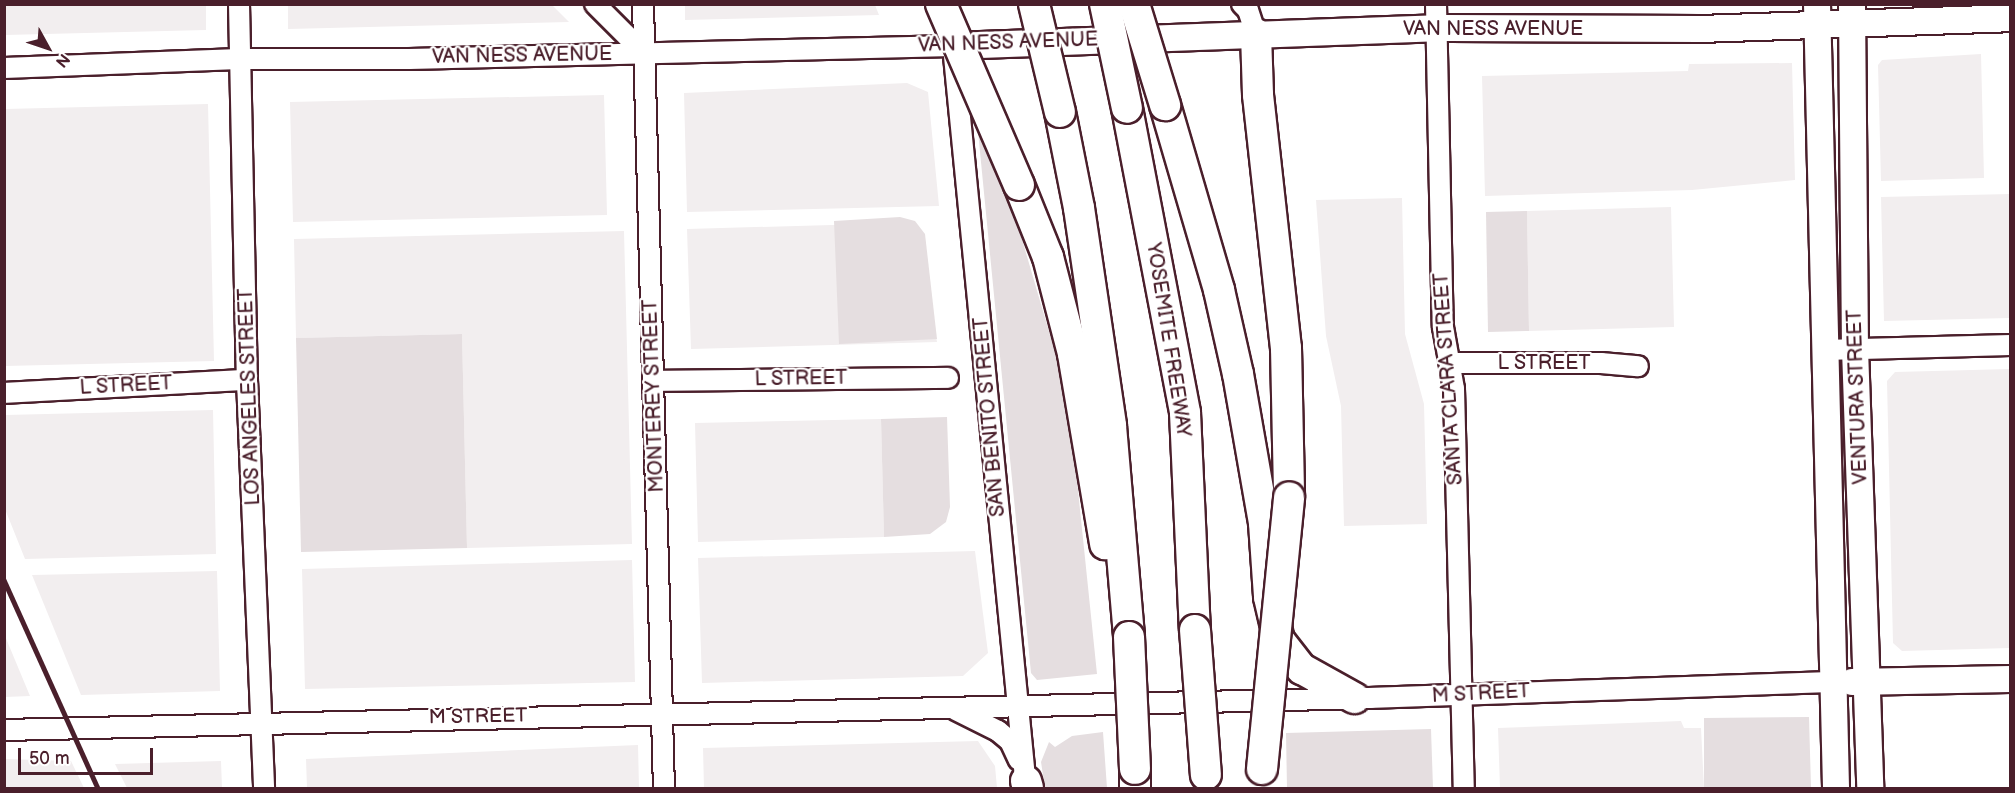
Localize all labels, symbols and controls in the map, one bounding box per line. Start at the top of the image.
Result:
street label: VAN NESS AVENUE [1403,17,1583,41]
north arrow [18,18,78,78]
street label: VAN NESS AVENUE [918,28,1098,58]
street label: VAN NESS AVENUE [432,42,612,70]
text: N [51,49,73,71]
street label: YOSEMITE FREEWAY [1141,241,1195,439]
street label: SANTA CLARA STREET [1430,272,1468,486]
street label: LOS ANGELES STREET [234,288,266,506]
street label: MONTEREY STREET [639,299,669,493]
street label: VENTURA STREET [1843,309,1873,485]
street label: SAN BENITO STREET [969,316,1011,518]
street label: L STREET [1497,351,1591,375]
street label: L STREET [754,366,848,392]
street label: L STREET [79,372,173,400]
street label: M STREET [1431,679,1531,709]
street label: M STREET [428,704,528,730]
scale bar [21,736,156,774]
text: 50 m [29,748,70,769]

